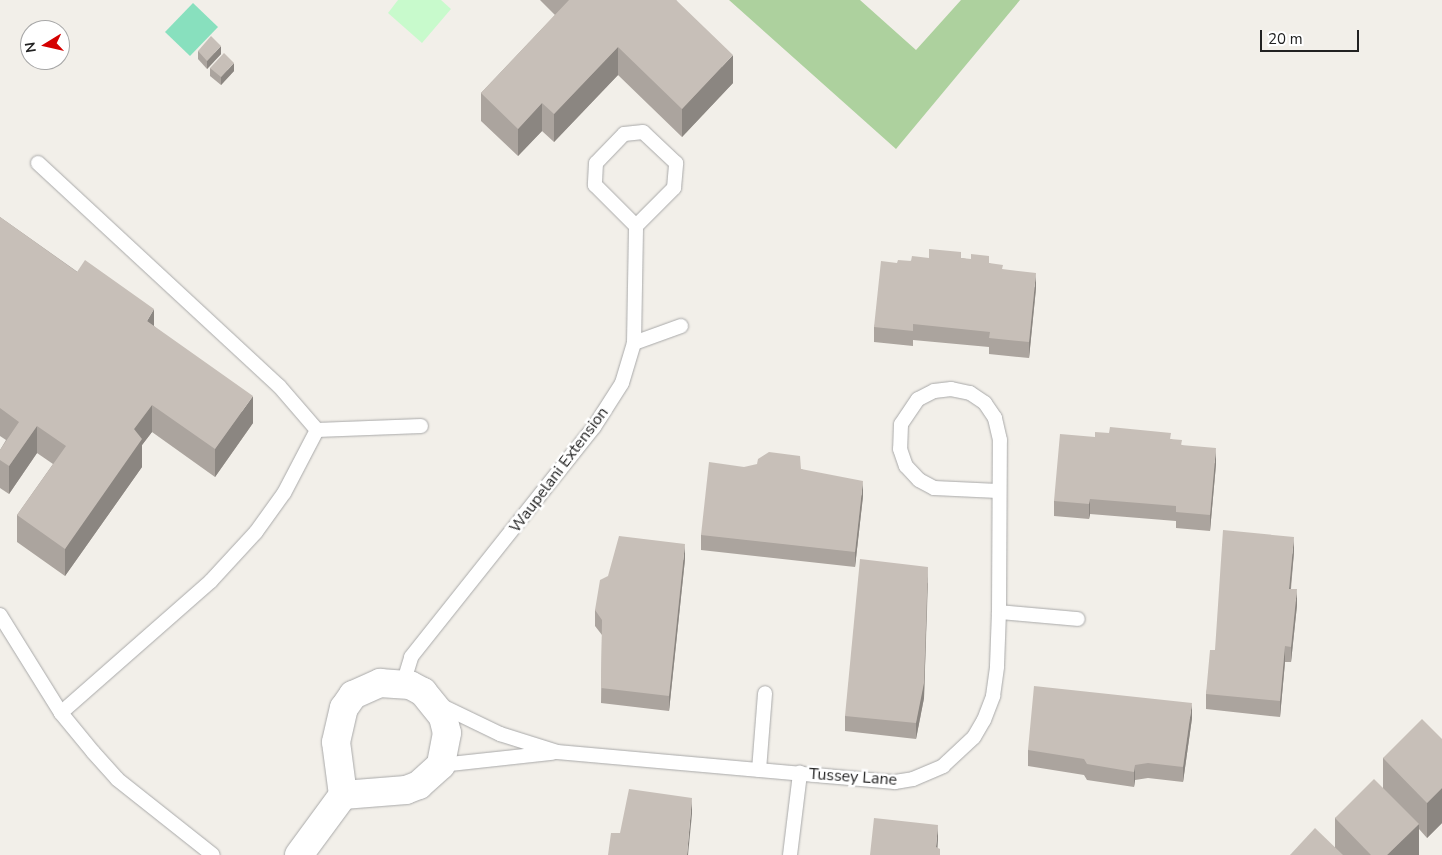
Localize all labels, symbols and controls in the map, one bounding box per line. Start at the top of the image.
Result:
north arrow [20,20,70,70]
scale bar [1262,20,1361,52]
text: 20 m [1268,29,1303,49]
text: N [20,41,41,54]
street label: Waupelani Extension [505,403,613,537]
street label: Tussey Lane [808,764,898,790]

